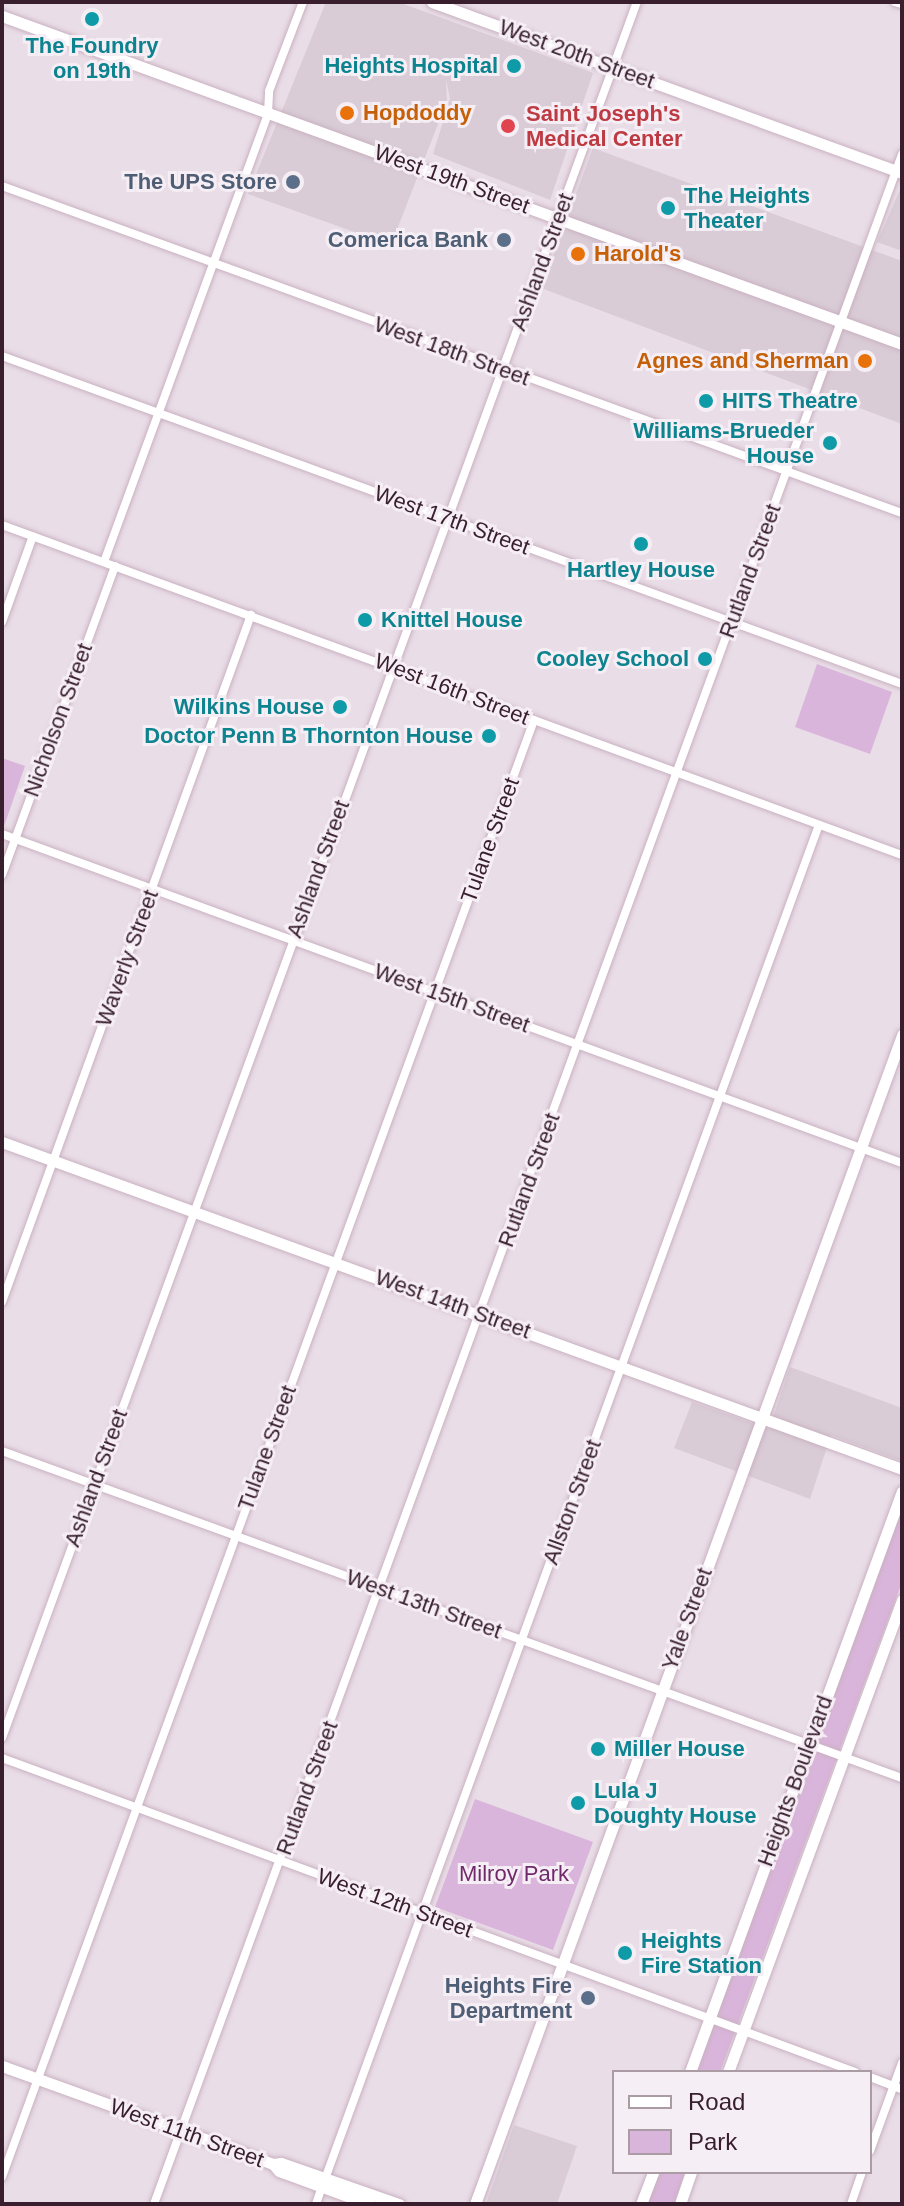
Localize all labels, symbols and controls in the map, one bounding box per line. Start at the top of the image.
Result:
marker: The Foundry on 19th [83,10,101,28]
street label: West 20th Street [496,14,658,94]
place label: The Foundry on 19th [25,32,159,84]
place label: Heights Hospital [324,53,498,79]
marker: Heights Hospital [505,57,523,75]
place label: Hopdoddy [363,100,472,126]
place label: Saint Joseph's Medical Center [526,100,682,152]
marker: Hopdoddy [338,104,356,122]
marker: Saint Joseph's Medical Center [497,115,519,137]
street label: West 19th Street [371,139,533,219]
place label: The UPS Store [124,169,277,195]
marker: The UPS Store [284,173,302,191]
place label: The Heights Theater [684,182,810,234]
street label: Ashland Street [505,190,579,334]
marker: The Heights Theater [659,199,677,217]
place label: Comerica Bank [328,227,488,253]
marker: Comerica Bank [495,231,513,249]
place label: Harold's [594,241,681,267]
marker: Harold's [569,245,587,263]
street label: West 18th Street [371,311,533,391]
place label: Agnes and Sherman [636,348,849,374]
marker: Agnes and Sherman [856,352,874,370]
place label: HITS Theatre [722,388,858,414]
marker: HITS Theatre [697,392,715,410]
place label: Williams-Brueder House [633,417,814,468]
marker: Williams-Brueder House [821,434,839,452]
street label: West 17th Street [371,480,533,560]
street label: Rutland Street [714,500,786,642]
marker: Hartley House [632,535,650,553]
place label: Hartley House [567,557,715,583]
place label: Knittel House [381,607,523,633]
marker: Knittel House [356,611,374,629]
street label: Nicholson Street [18,640,98,800]
place label: Cooley School [536,646,689,672]
street label: West 16th Street [371,647,533,731]
marker: Cooley School [696,650,714,668]
place label: Wilkins House [174,694,324,720]
marker: Wilkins House [331,698,349,716]
place label: Doctor Penn B Thornton House [144,723,473,749]
marker: Doctor Penn B Thornton House [480,727,498,745]
street label: Tulane Street [455,774,525,906]
street label: Ashland Street [281,797,355,941]
street label: Waverly Street [90,886,164,1030]
street label: West 15th Street [371,958,533,1038]
street label: Rutland Street [493,1109,565,1251]
street label: West 14th Street [372,1264,534,1344]
street label: Tulane Street [232,1382,302,1514]
street label: Ashland Street [59,1406,133,1550]
street label: Allston Street [537,1436,607,1568]
street label: West 13th Street [343,1564,505,1644]
street label: Yale Street [656,1564,718,1674]
street label: Heights Boulevard [752,1692,838,1870]
street label: Rutland Street [271,1717,343,1859]
place label: Miller House [614,1736,745,1762]
marker: Miller House [589,1740,607,1758]
place label: Lula J Doughty House [594,1777,757,1828]
marker: Lula J Doughty House [569,1794,587,1812]
park label: Milroy Park [459,1861,569,1887]
street label: West 12th Street [314,1863,476,1943]
place label: Heights Fire Station [641,1927,762,1978]
marker: Heights Fire Station [616,1944,634,1962]
place label: Heights Fire Department [445,1972,572,2024]
marker: Heights Fire Department [579,1989,597,2007]
legend [612,2070,872,2174]
text: Road [688,2088,745,2115]
street label: West 11th Street [106,2093,268,2173]
text: Park [688,2128,737,2155]

